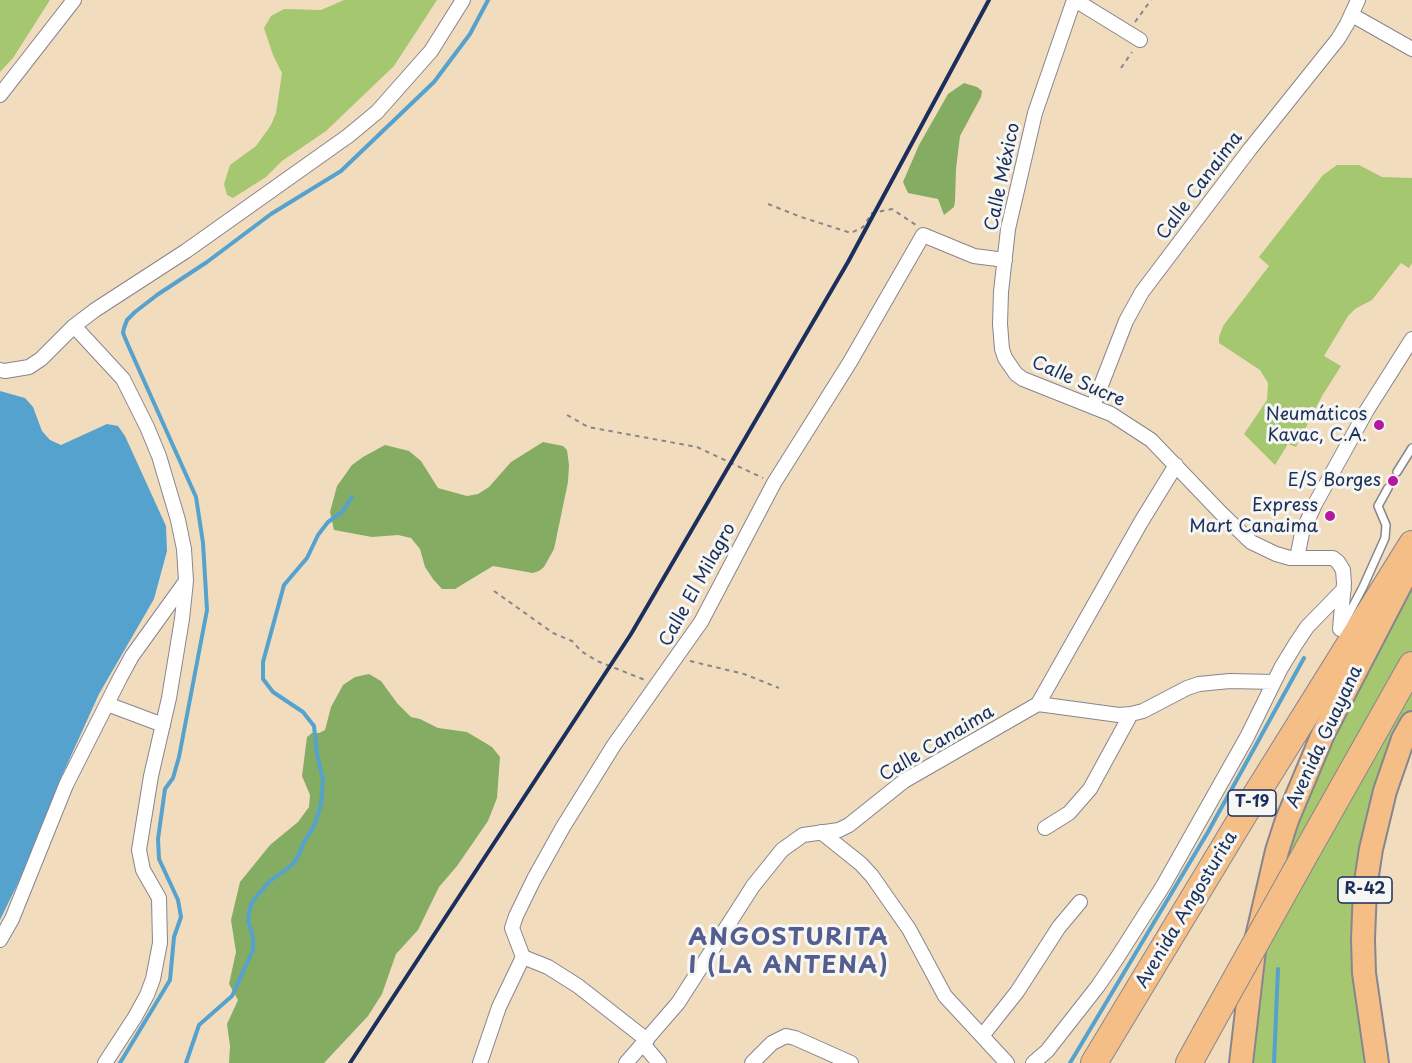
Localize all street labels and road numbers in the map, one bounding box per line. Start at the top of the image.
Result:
street label: Calle México [981,121,1025,233]
street label: Calle Canaima [1152,128,1248,244]
street label: Calle Sucre [1028,352,1128,412]
street label: Calle El Milagro [655,519,741,651]
street label: Avenida Guayana [1282,662,1368,812]
street label: Calle Canaima [876,701,998,787]
road number: T-19 [1228,790,1276,816]
street label: Avenida Angosturita [1132,828,1242,992]
road number: R-42 [1338,877,1392,903]

